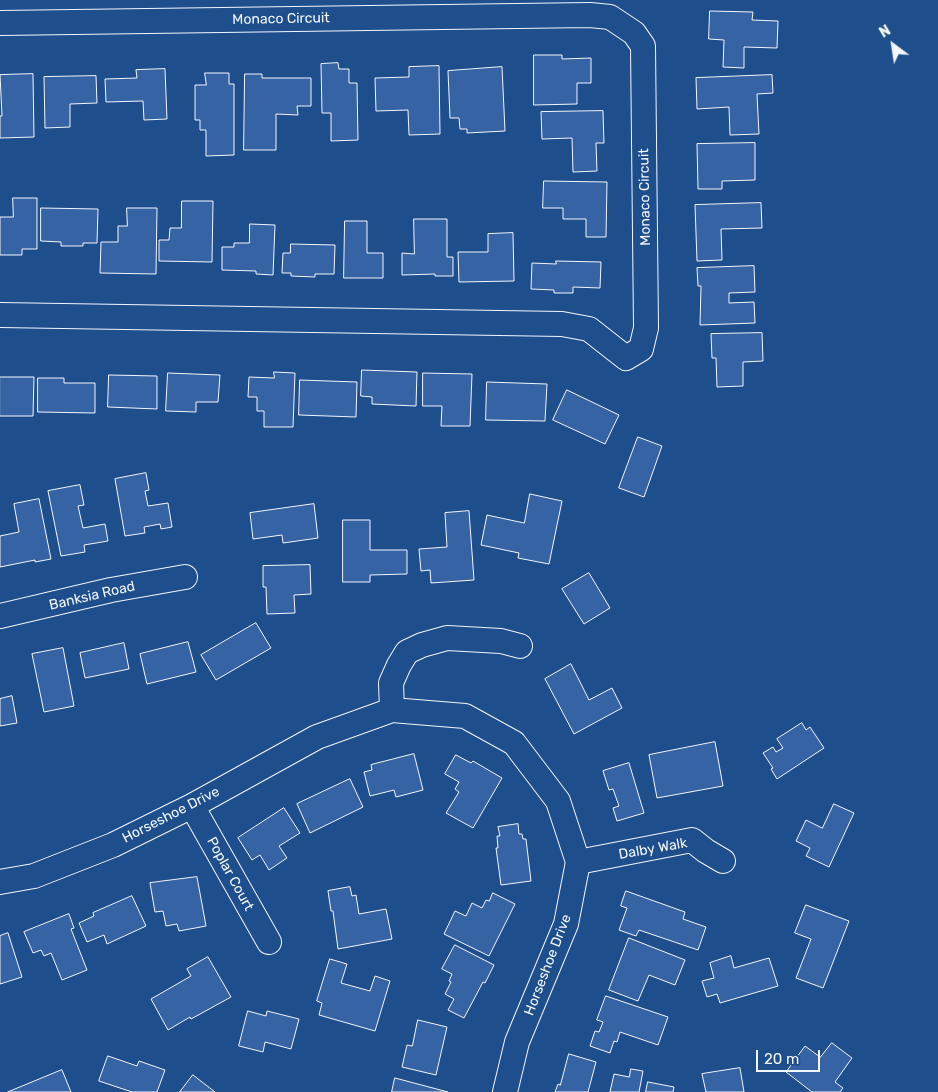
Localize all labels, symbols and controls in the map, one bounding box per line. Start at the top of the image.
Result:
street label: Monaco Circuit [232,10,330,28]
north arrow [868,20,918,70]
text: N [876,22,894,42]
street label: Monaco Circuit [636,148,654,246]
street label: Banksia Road [47,578,137,614]
street label: Horseshoe Drive [120,783,222,847]
street label: Poplar Court [203,834,257,914]
street label: Dalby Walk [617,835,689,863]
street label: Horseshoe Drive [521,912,575,1018]
scale bar [758,1040,822,1072]
text: 20 m [764,1050,799,1068]

